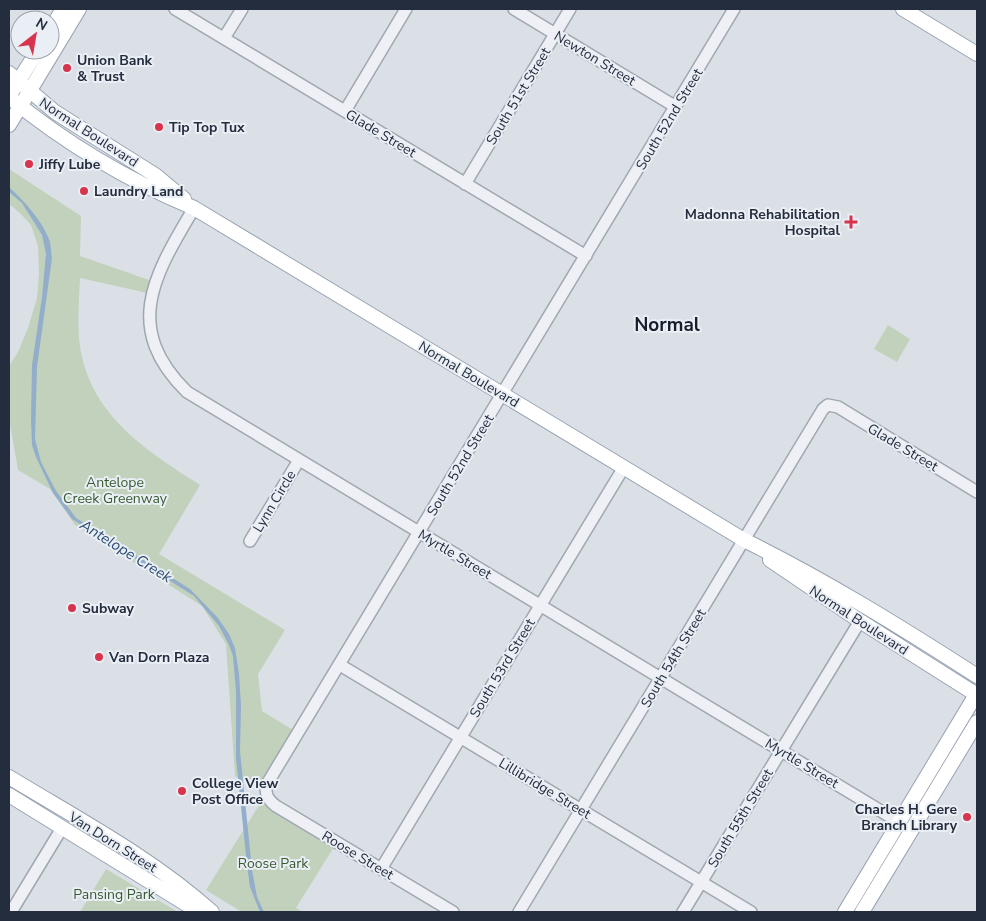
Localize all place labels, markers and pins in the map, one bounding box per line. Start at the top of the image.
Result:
place label: Union Bank & Trust [77,51,153,86]
marker: Union Bank & Trust [61,62,73,74]
place label: Tip Top Tux [169,118,245,137]
marker: Tip Top Tux [153,121,165,133]
place label: Jiffy Lube [38,155,101,174]
marker: Jiffy Lube [23,158,35,170]
place label: Laundry Land [94,182,183,201]
marker: Laundry Land [78,185,90,197]
place label: Madonna Rehabilitation Hospital [685,205,841,240]
marker: Madonna Rehabilitation Hospital [844,215,858,229]
place label: Subway [82,599,135,618]
marker: Subway [66,602,78,614]
place label: Van Dorn Plaza [108,648,209,667]
marker: Van Dorn Plaza [93,651,105,663]
place label: College View Post Office [192,774,278,809]
marker: College View Post Office [176,785,188,797]
place label: Charles H. Gere Branch Library [855,800,958,835]
marker: Charles H. Gere Branch Library [961,811,973,823]

